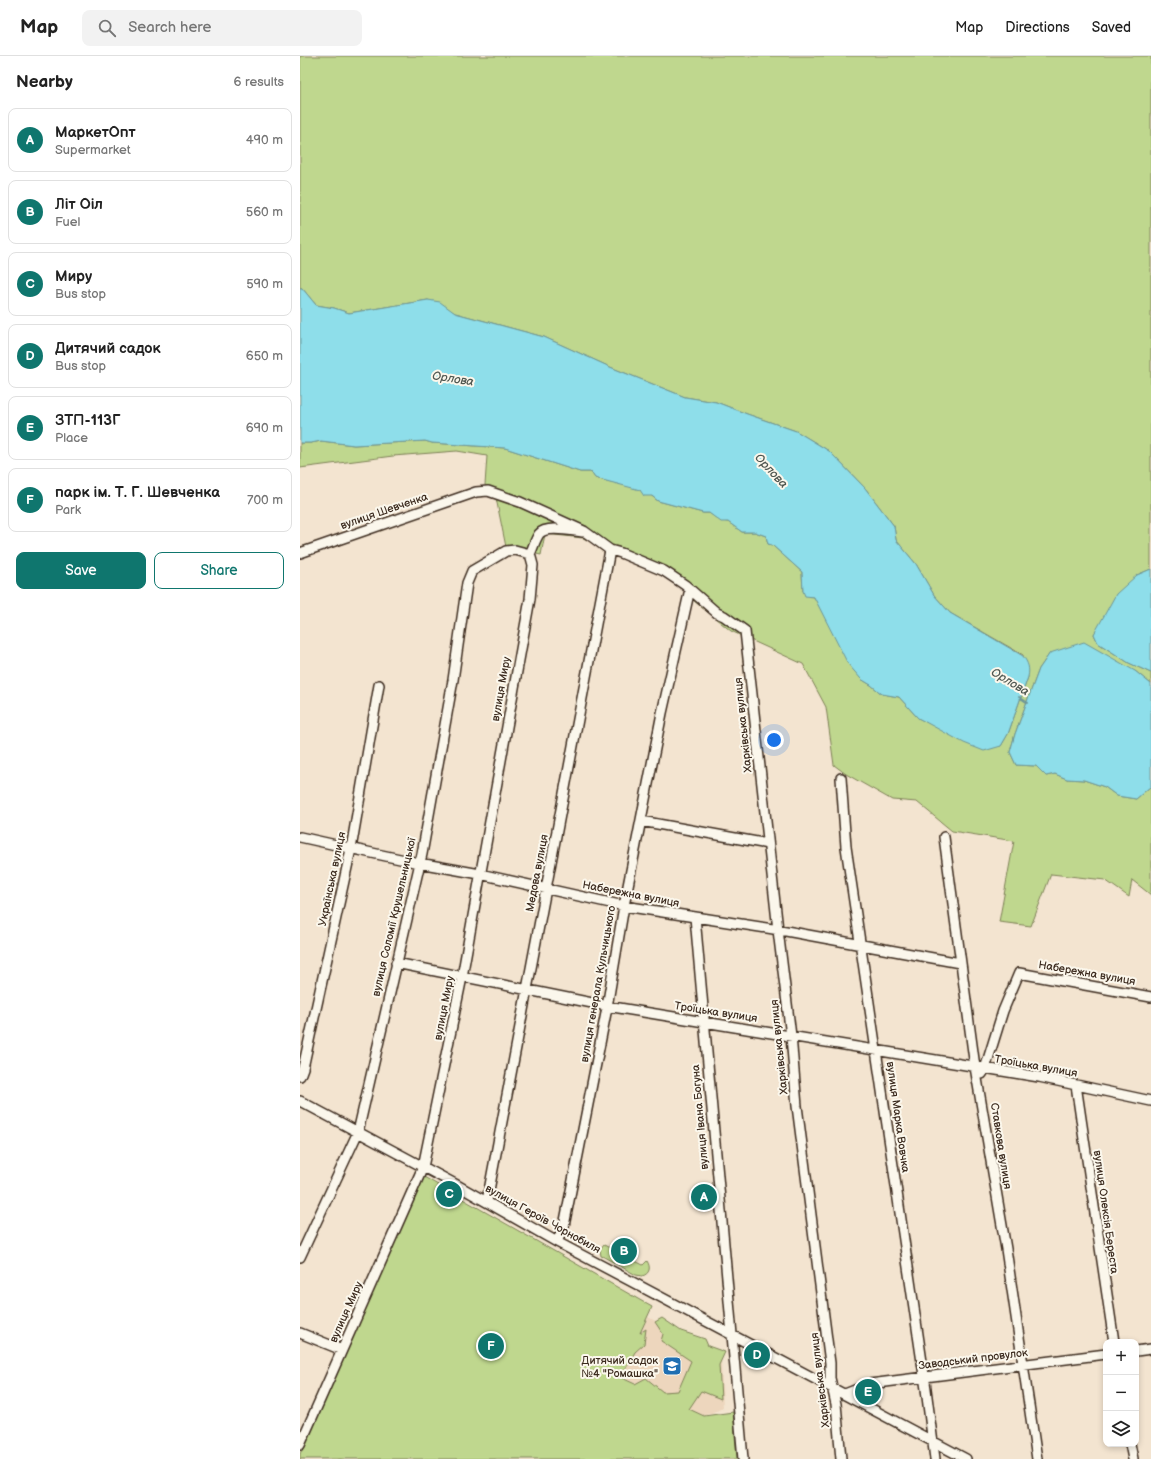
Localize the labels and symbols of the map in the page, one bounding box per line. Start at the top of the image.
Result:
water label: Орлова [431,368,475,390]
water label: Орлова [751,451,791,491]
street label: вулиця Шевченка [339,490,430,532]
street label: вулиця Миру [489,656,513,722]
water label: Орлова [988,665,1032,699]
street label: Харківська вулиця [732,677,754,773]
your location [764,730,784,750]
street label: Українська вулиця [316,831,348,927]
street label: Медова вулиця [523,833,551,913]
street label: вулиця Соломії Крушельницької [369,836,419,998]
street label: Набережна вулиця [582,878,680,910]
street label: вулиця генерала Кульчицького [578,904,618,1063]
street label: Набережна вулиця [1037,958,1137,988]
street label: вулиця Миру [431,975,457,1041]
street label: Троїцька вулиця [674,999,758,1025]
street label: Харківська вулиця [768,999,790,1095]
street label: Троїцька вулиця [994,1052,1078,1080]
street label: вулиця Марка Вовчка [884,1061,912,1174]
street label: вулиця Івана Богуна [689,1063,711,1170]
street label: Ставкова вулиця [988,1102,1014,1190]
street label: вулиця Олексія Береста [1091,1149,1121,1275]
pin: C [436,1179,462,1209]
street label: вулиця Героїв Чорнобиля [483,1182,603,1256]
pin: A [691,1182,717,1212]
pin: B [611,1236,637,1266]
street label: вулиця Миру [327,1279,365,1345]
pin: F [478,1331,504,1361]
street label: Харківська вулиця [808,1332,832,1428]
pin: D [744,1340,770,1370]
street label: Заводський провулок [918,1346,1028,1372]
place label: Дитячий садок №4 "Ромашка" [581,1354,658,1380]
school or university icon: Дитячий садок №4 "Ромашка" [661,1355,683,1377]
pin: E [855,1377,881,1407]

